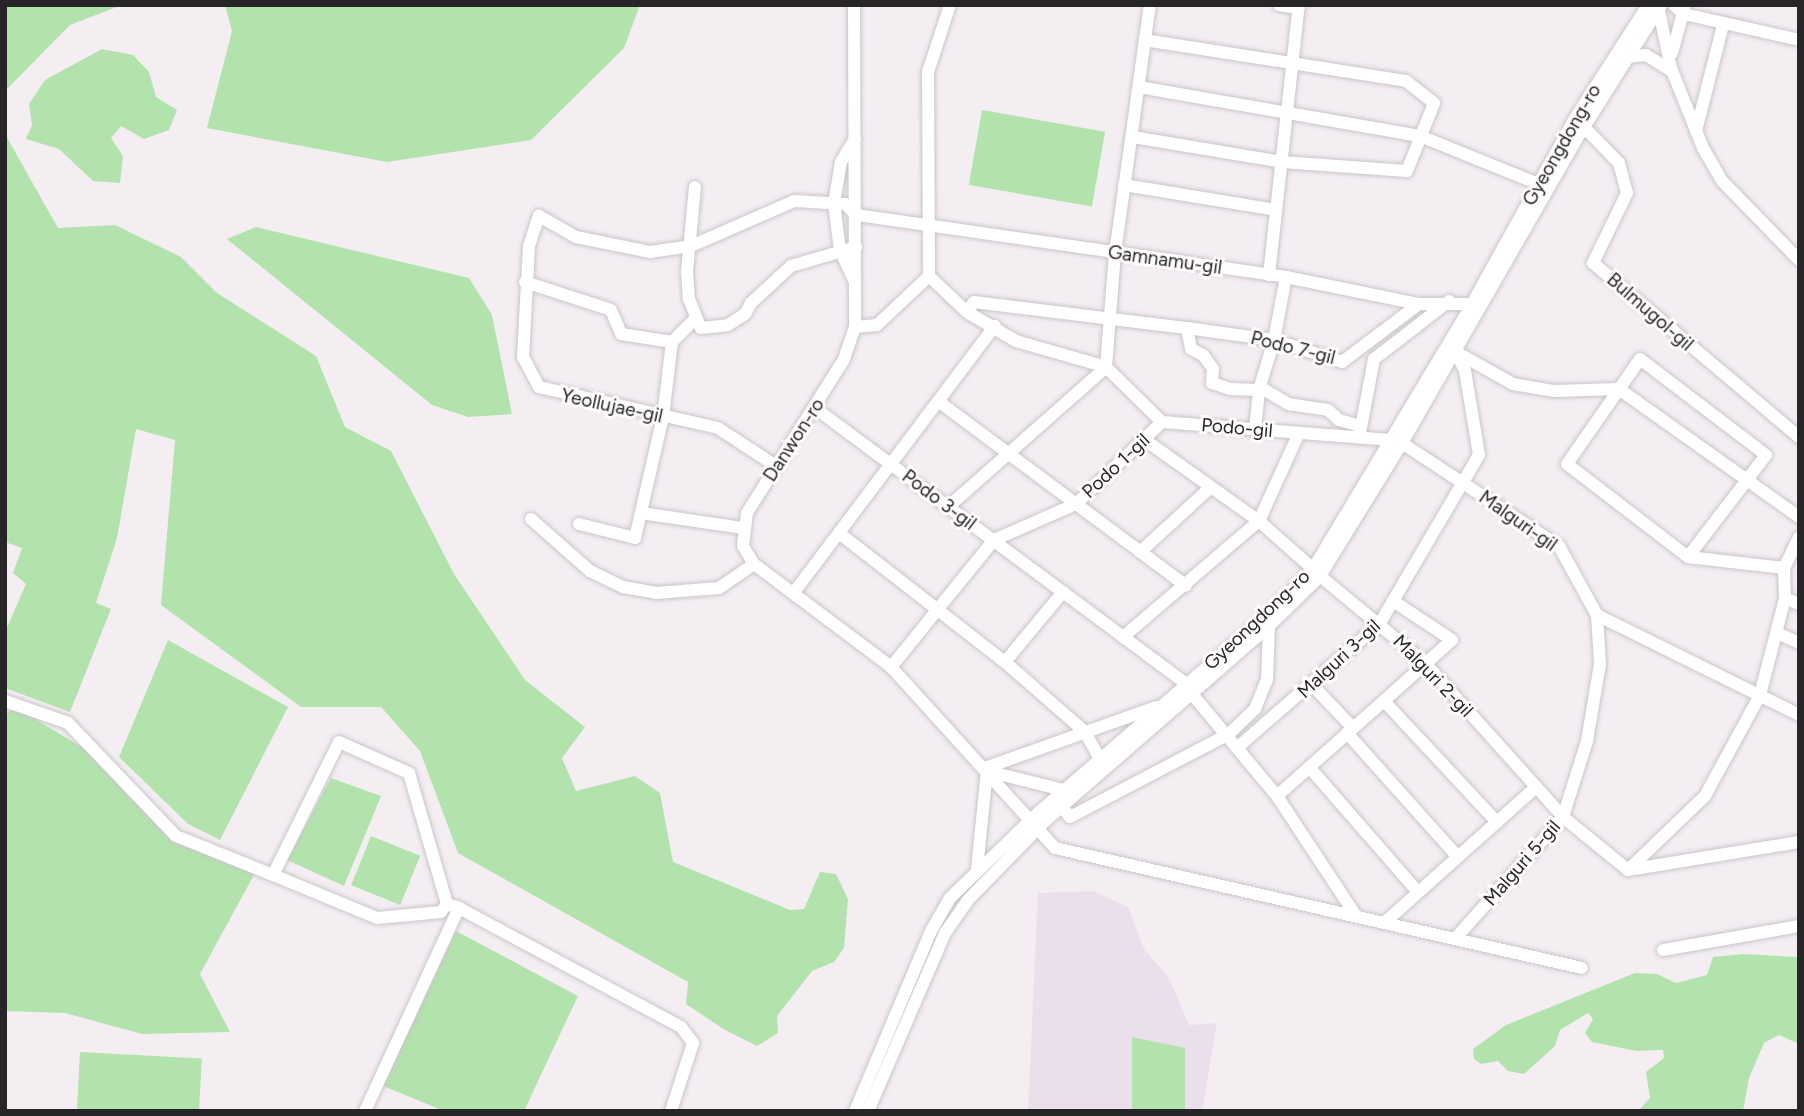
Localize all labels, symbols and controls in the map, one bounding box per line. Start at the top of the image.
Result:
street label: Gyeongdong-ro [1518,80,1606,210]
street label: Gamnamu-gil [1106,241,1224,279]
street label: Bulmugol-gil [1602,268,1698,356]
street label: Podo 7-gil [1248,326,1338,370]
street label: Yeollujae-gil [559,384,665,428]
street label: Danwon-ro [759,394,829,486]
street label: Podo-gil [1200,414,1274,442]
street label: Podo 1-gil [1077,429,1155,503]
street label: Podo 3-gil [898,465,980,535]
street label: Malguri-gil [1475,486,1561,556]
street label: Gyeongdong-ro [1199,565,1315,675]
street label: Malguri 3-gil [1293,615,1385,703]
street label: Malguri 2-gil [1388,630,1478,722]
street label: Malguri 5-gil [1479,816,1565,910]

